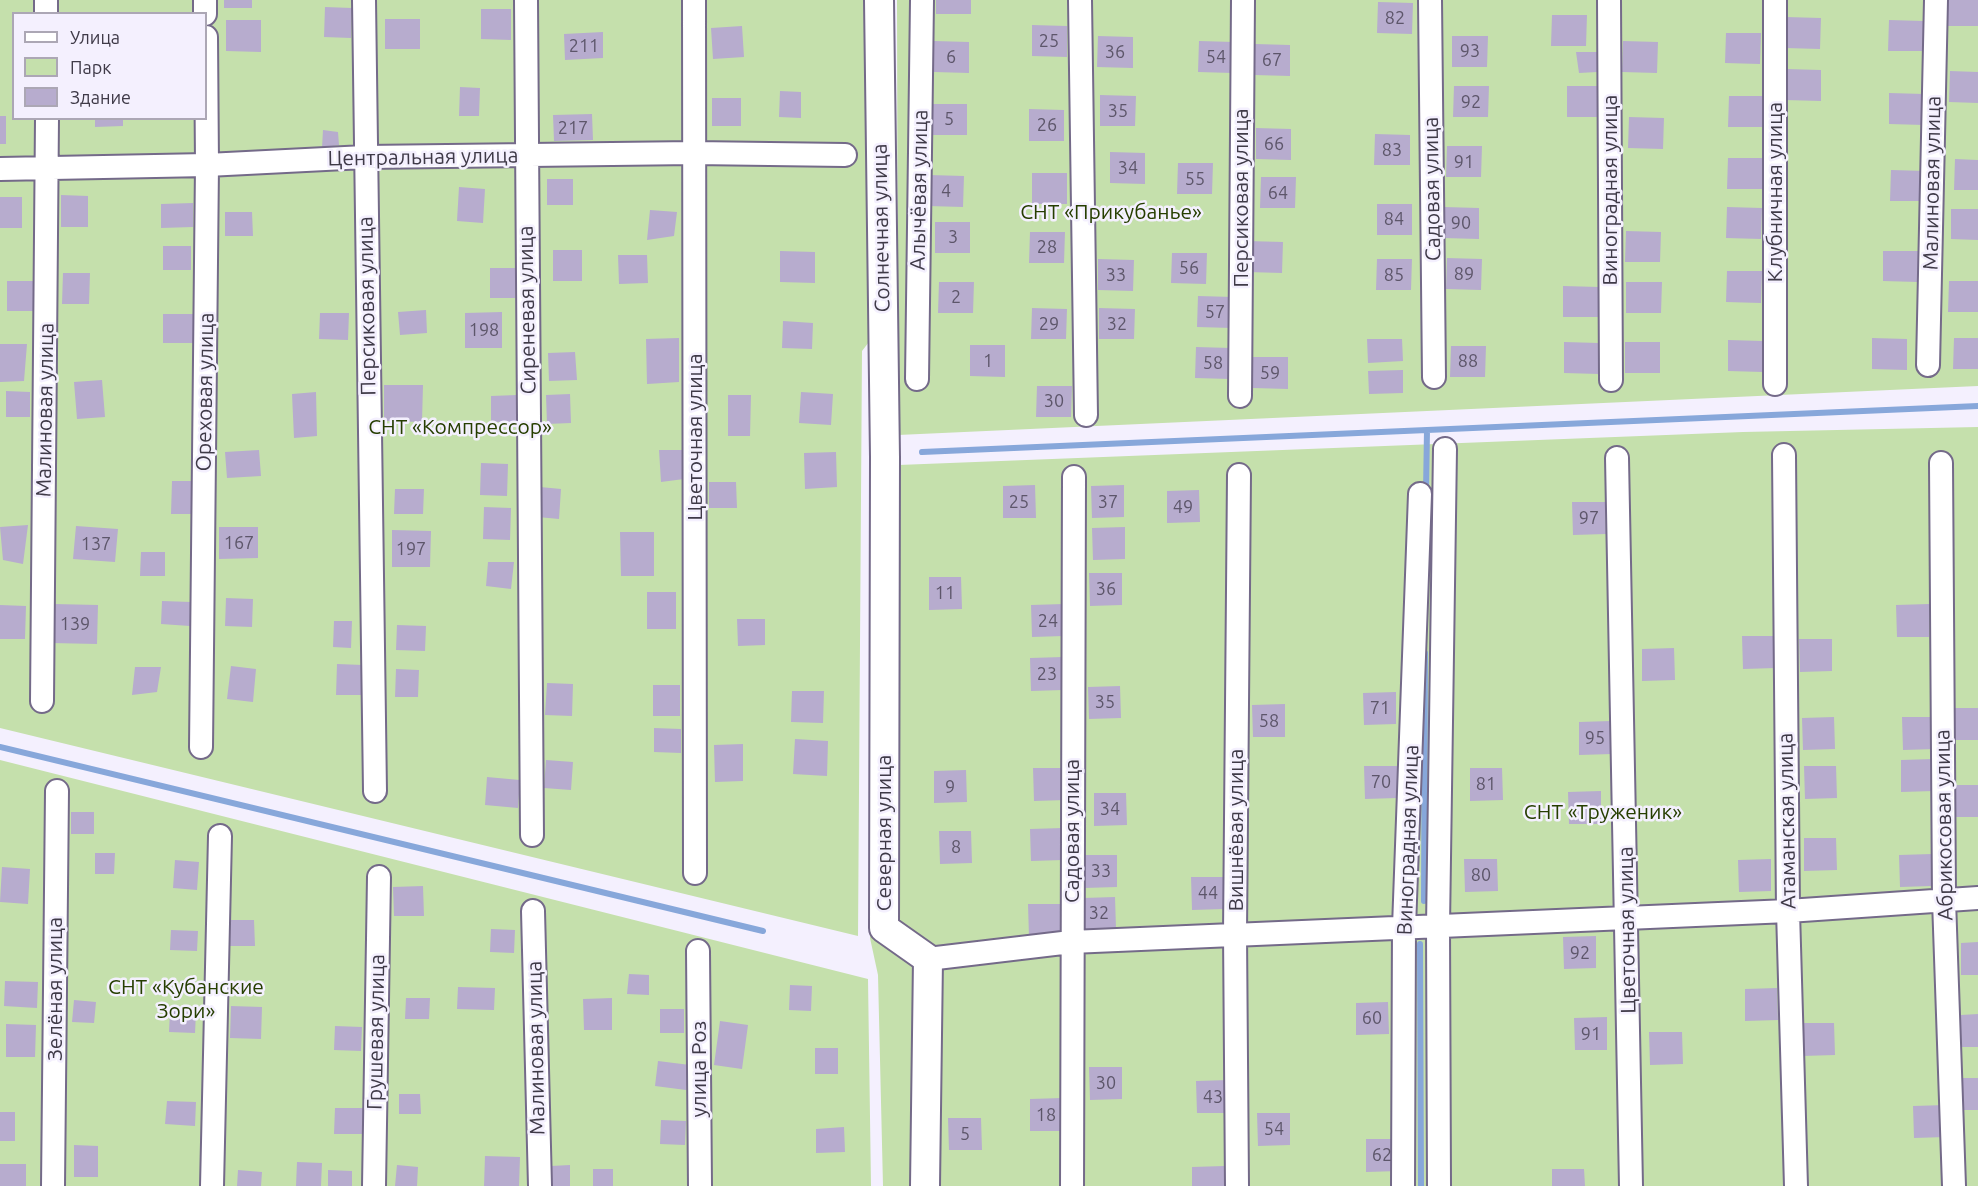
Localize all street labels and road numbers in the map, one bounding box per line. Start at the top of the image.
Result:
street label: Виноградная улица [1597,95,1623,285]
street label: Малиновая улица [1918,96,1946,270]
street label: Клубничная улица [1762,102,1788,282]
street label: Персиковая улица [1228,108,1254,288]
street label: Алычёвая улица [905,109,933,271]
street label: Садовая улица [1418,117,1446,261]
street label: Центральная улица [327,143,519,171]
street label: Солнечная улица [867,143,895,313]
street label: Персиковая улица [353,216,381,396]
street label: Сиреневая улица [513,225,541,395]
street label: Ореховая улица [191,312,219,472]
street label: Малиновая улица [31,323,59,497]
street label: Цветочная улица [682,353,708,521]
street label: Абрикосовая улица [1930,729,1958,921]
street label: Атаманская улица [1773,733,1801,909]
street label: Виноградная улица [1392,744,1424,936]
street label: Вишнёвая улица [1223,749,1249,911]
street label: Северная улица [871,755,897,911]
street label: Садовая улица [1059,759,1085,903]
street label: Цветочная улица [1613,846,1641,1014]
street label: Зелёная улица [42,917,68,1061]
street label: Грушевая улица [362,954,390,1110]
street label: Малиновая улица [522,961,550,1135]
street label: улица Роз [686,1021,712,1117]

